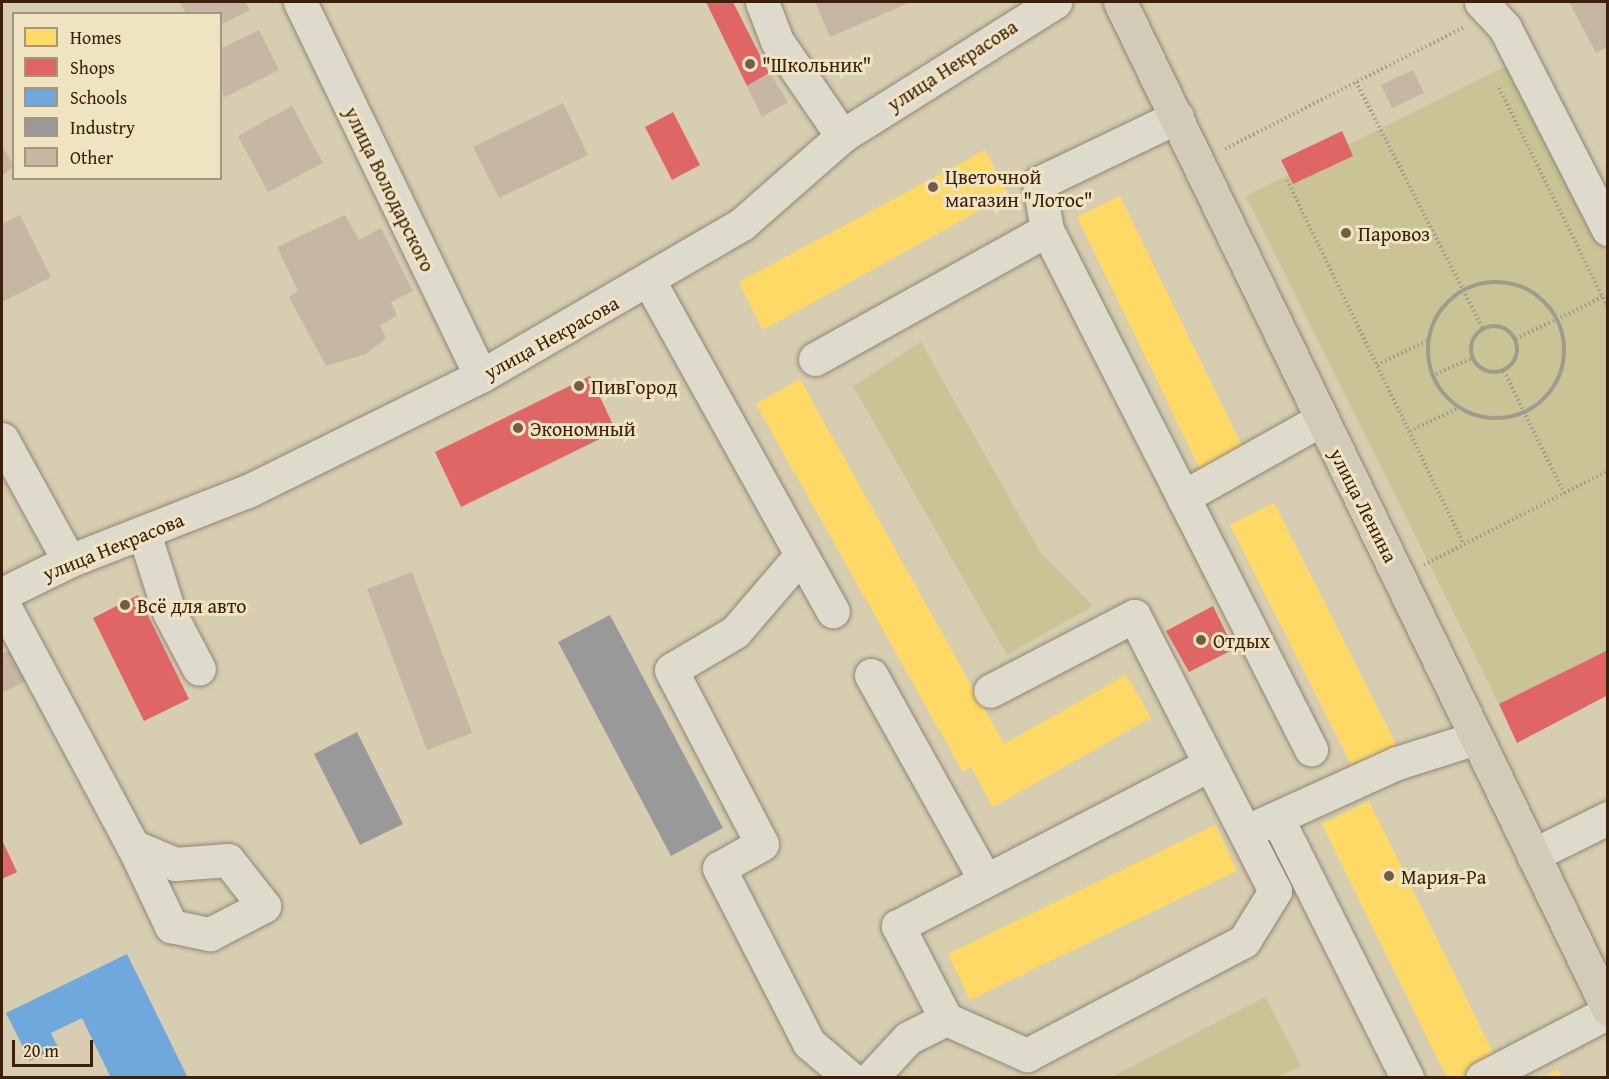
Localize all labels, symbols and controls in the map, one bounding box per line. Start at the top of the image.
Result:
legend [12,12,222,180]
street label: улица Некрасова [882,14,1022,116]
text: Homes [70,24,121,51]
place label: "Школьник" [762,52,871,76]
text: Shops [70,54,115,81]
marker: "Школьник" [743,57,757,71]
text: Schools [70,84,127,111]
street label: улица Володарского [340,103,440,275]
text: Industry [70,114,135,141]
text: Other [70,144,113,171]
place label: Цветочной магазин "Лотос" [945,164,1093,211]
marker: Цветочной магазин "Лотос" [926,180,940,194]
place label: Паровоз [1358,221,1430,245]
marker: Паровоз [1339,226,1353,240]
street label: улица Некрасова [480,290,622,384]
place label: ПивГород [591,374,677,398]
marker: ПивГород [572,379,586,393]
place label: Экономный [530,416,636,440]
marker: Экономный [511,421,525,435]
street label: улица Ленина [1325,444,1403,566]
street label: улица Некрасова [39,507,187,585]
place label: Всё для авто [137,593,247,617]
marker: Всё для авто [118,598,132,612]
place label: Отдых [1213,628,1270,652]
marker: Отдых [1194,633,1208,647]
place label: Мария-Ра [1401,864,1486,888]
marker: Мария-Ра [1382,869,1396,883]
scale bar [15,1028,96,1066]
text: 20 m [23,1037,59,1064]

